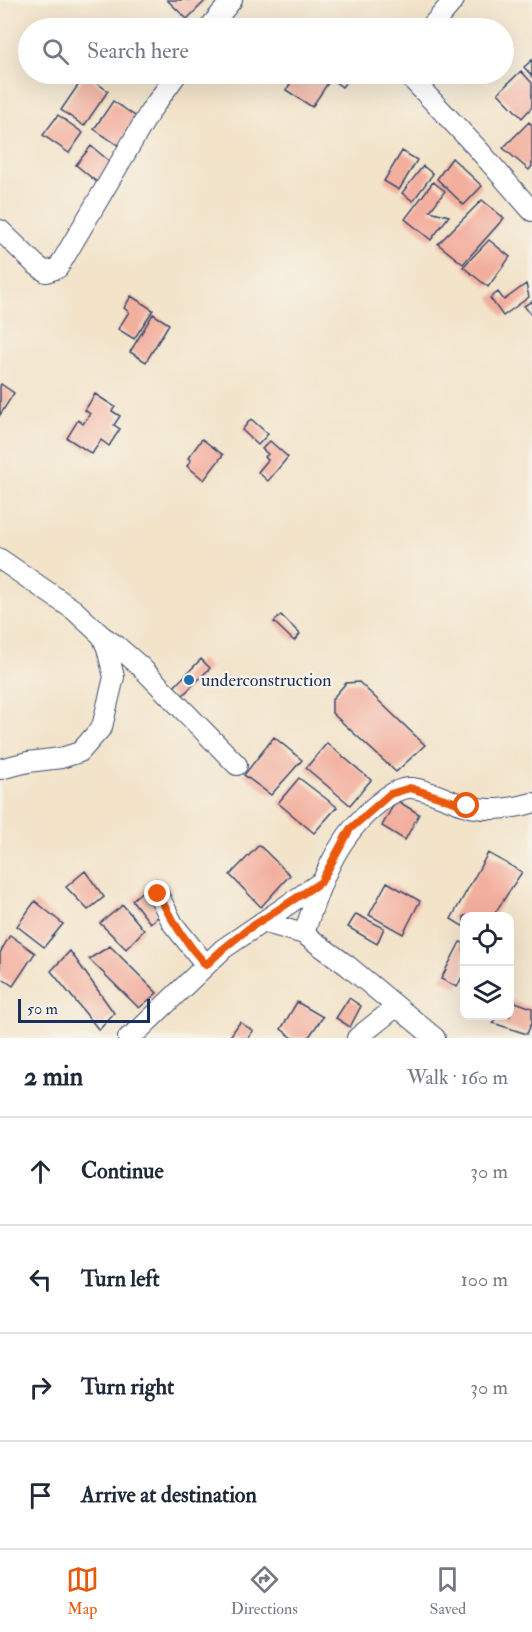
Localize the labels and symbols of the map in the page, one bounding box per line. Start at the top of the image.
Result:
place label: underconstruction [201,669,331,692]
marker: underconstruction [182,673,196,687]
route start [453,792,479,818]
route end [144,880,170,906]
scale bar [18,996,150,1024]

